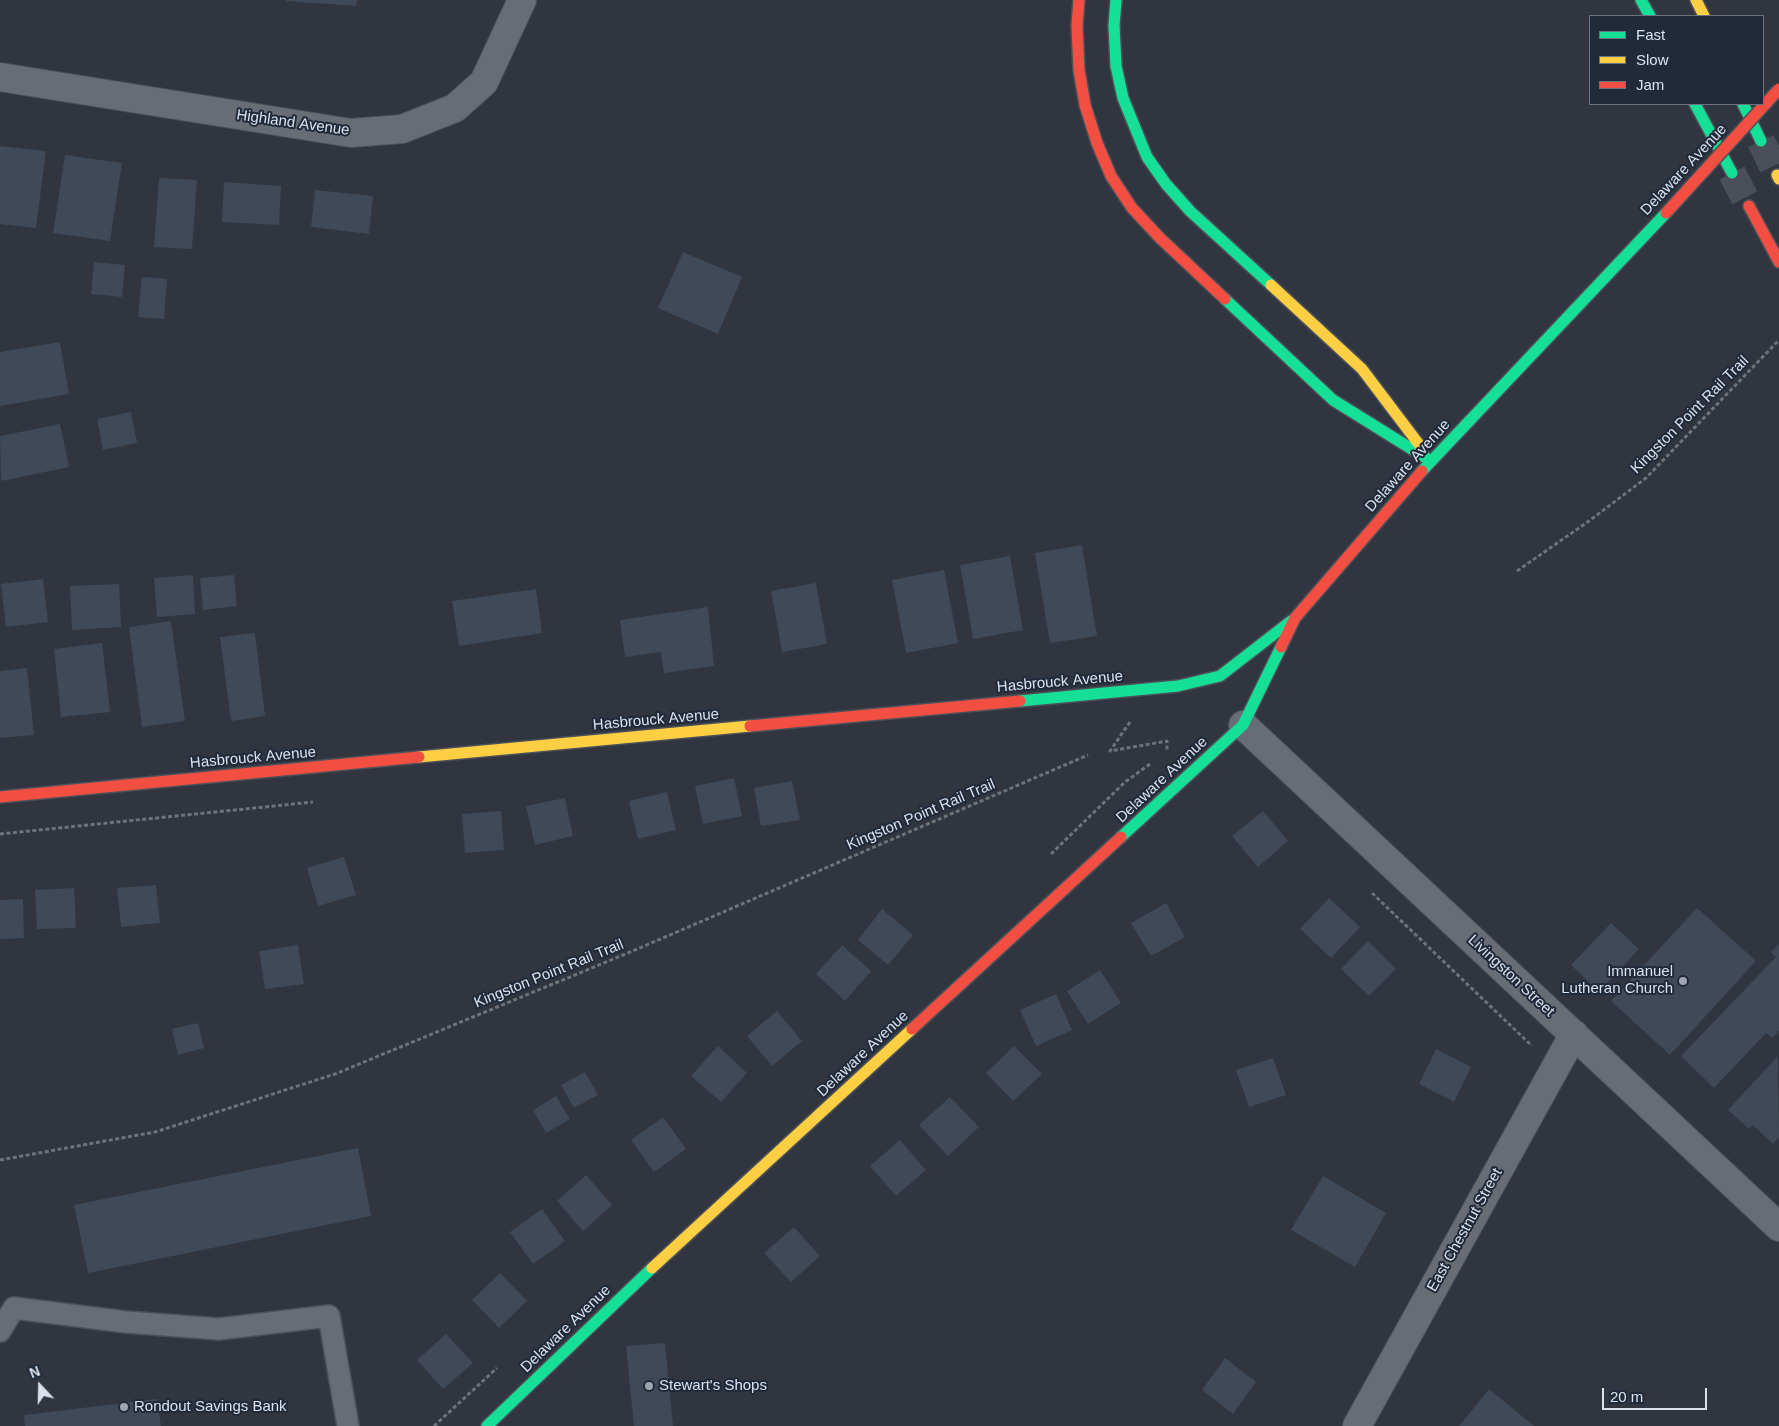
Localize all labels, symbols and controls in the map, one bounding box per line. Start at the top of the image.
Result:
legend [1589,15,1764,105]
text: Fast [1636,26,1665,43]
text: Slow [1636,51,1669,68]
text: Jam [1636,76,1664,93]
street label: Highland Avenue [235,106,351,140]
street label: Delaware Avenue [1637,121,1731,219]
street label: Kingston Point Rail Trail [1627,352,1753,478]
street label: Delaware Avenue [1362,416,1454,516]
street label: Hasbrouck Avenue [996,668,1124,696]
street label: Hasbrouck Avenue [592,706,720,734]
street label: Delaware Avenue [1113,733,1211,827]
street label: Hasbrouck Avenue [189,744,317,772]
street label: Kingston Point Rail Trail [844,776,998,854]
street label: Livingston Street [1464,931,1558,1021]
street label: Kingston Point Rail Trail [472,936,626,1012]
place label: Immanuel Lutheran Church [1561,963,1673,998]
marker: Immanuel Lutheran Church [1677,975,1689,987]
street label: Delaware Avenue [814,1007,912,1101]
street label: East Chestnut Street [1424,1165,1506,1295]
street label: Delaware Avenue [517,1281,615,1377]
north arrow [15,1361,65,1411]
text: N [27,1363,42,1381]
place label: Stewart's Shops [659,1377,767,1395]
scale bar [1604,1378,1709,1410]
marker: Stewart's Shops [643,1380,655,1392]
text: 20 m [1610,1388,1643,1405]
place label: Rondout Savings Bank [134,1398,287,1416]
marker: Rondout Savings Bank [118,1401,130,1413]

